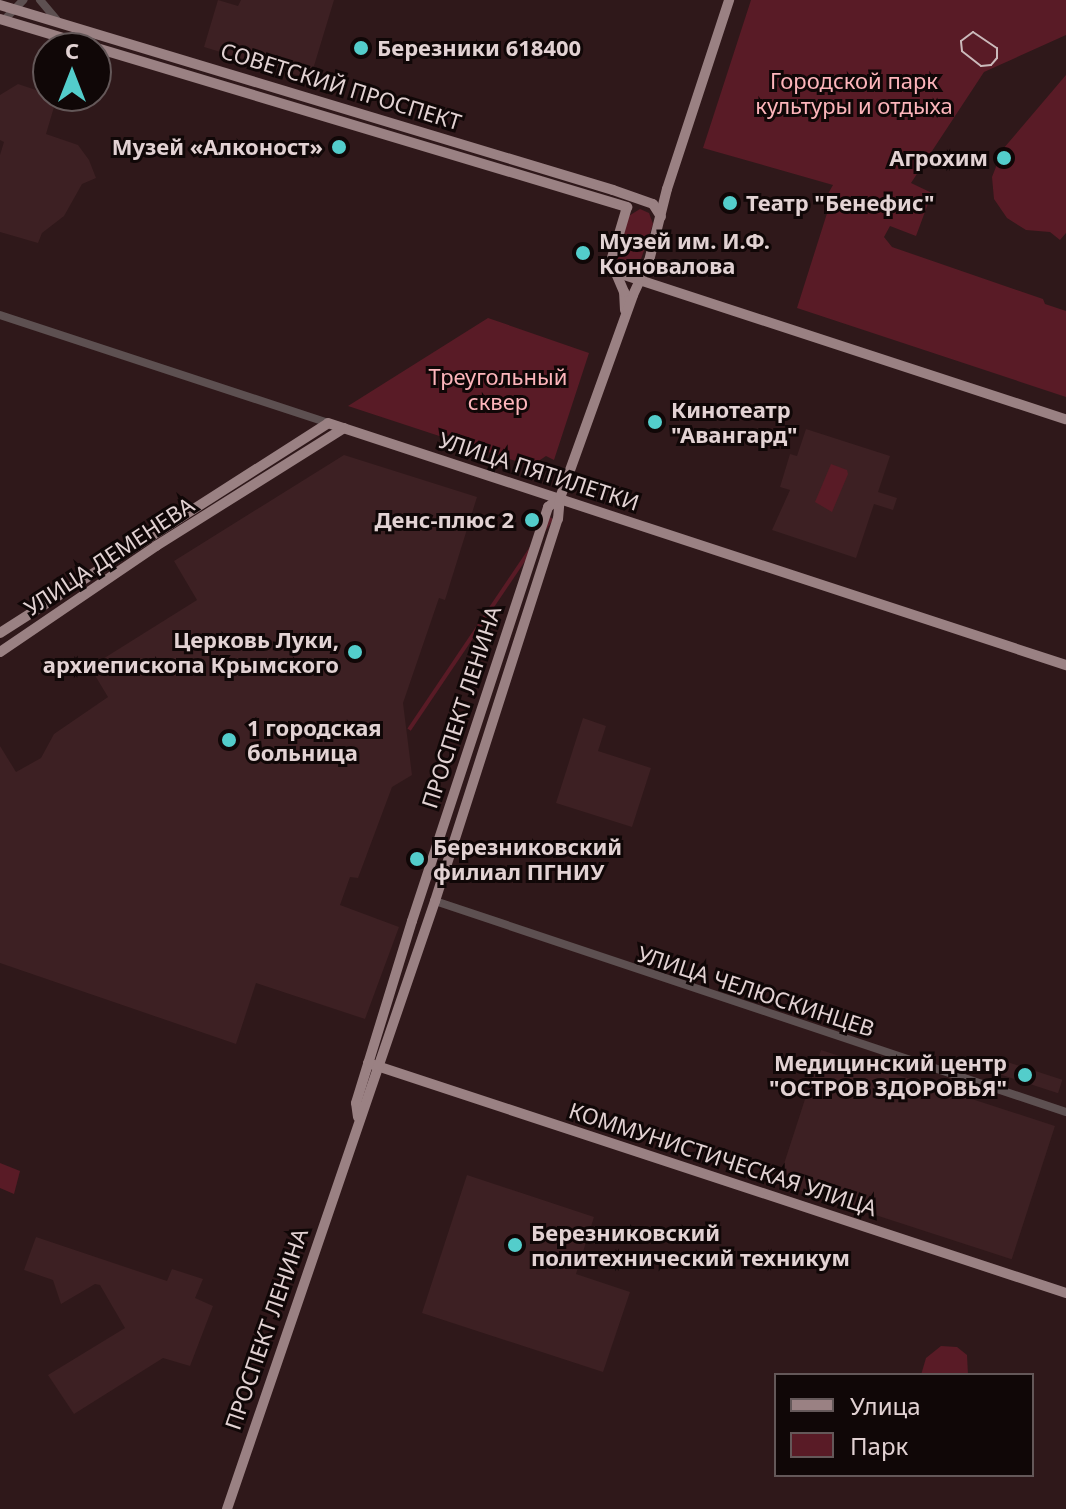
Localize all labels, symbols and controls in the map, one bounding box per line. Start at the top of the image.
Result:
north arrow [32,32,112,112]
text: С [65,35,79,65]
place label: Березники 618400 [377,35,581,61]
street label: СОВЕТСКИЙ ПРОСПЕКТ [218,37,464,135]
marker: Березники 618400 [352,39,370,57]
park label: Городской парк культуры и отдыха [755,67,953,118]
place label: Музей «Алконост» [112,134,323,160]
marker: Музей «Алконост» [330,138,348,156]
place label: Агрохим [889,145,988,171]
marker: Агрохим [995,149,1013,167]
place label: Театр "Бенефис" [746,190,934,216]
marker: Театр "Бенефис" [721,194,739,212]
place label: Музей им. И.Ф. Коновалова [599,227,770,278]
marker: Музей им. И.Ф. Коновалова [574,244,592,262]
park label: Треугольный сквер [429,363,567,414]
place label: Кинотеатр "Авангард" [671,396,798,448]
marker: Кинотеатр "Авангард" [646,413,664,431]
street label: УЛИЦА ПЯТИЛЕТКИ [436,426,642,516]
street label: УЛИЦА ДЕМЕНЕВА [19,491,199,621]
place label: Денс-плюс 2 [375,507,514,533]
marker: Денс-плюс 2 [521,509,543,531]
street label: ПРОСПЕКТ ЛЕНИНА [416,602,506,812]
place label: Церковь Луки, архиепископа Крымского [43,626,339,678]
marker: Церковь Луки, архиепископа Крымского [346,643,364,661]
place label: 1 городская больница [247,714,382,766]
marker: 1 городская больница [218,729,240,751]
place label: Березниковский филиал ПГНИУ [433,833,622,884]
marker: Березниковский филиал ПГНИУ [408,850,426,868]
street label: УЛИЦА ЧЕЛЮСКИНЦЕВ [634,940,878,1042]
place label: Медицинский центр "ОСТРОВ ЗДОРОВЬЯ" [769,1049,1007,1100]
marker: Медицинский центр "ОСТРОВ ЗДОРОВЬЯ" [1014,1064,1036,1086]
street label: КОММУНИСТИЧЕСКАЯ УЛИЦА [566,1097,880,1221]
place label: Березниковский политехнический техникум [531,1219,850,1270]
street label: ПРОСПЕКТ ЛЕНИНА [219,1225,313,1433]
marker: Березниковский политехнический техникум [506,1236,524,1254]
legend [774,1373,1034,1477]
text: Улица [850,1389,921,1422]
text: Парк [850,1429,908,1462]

